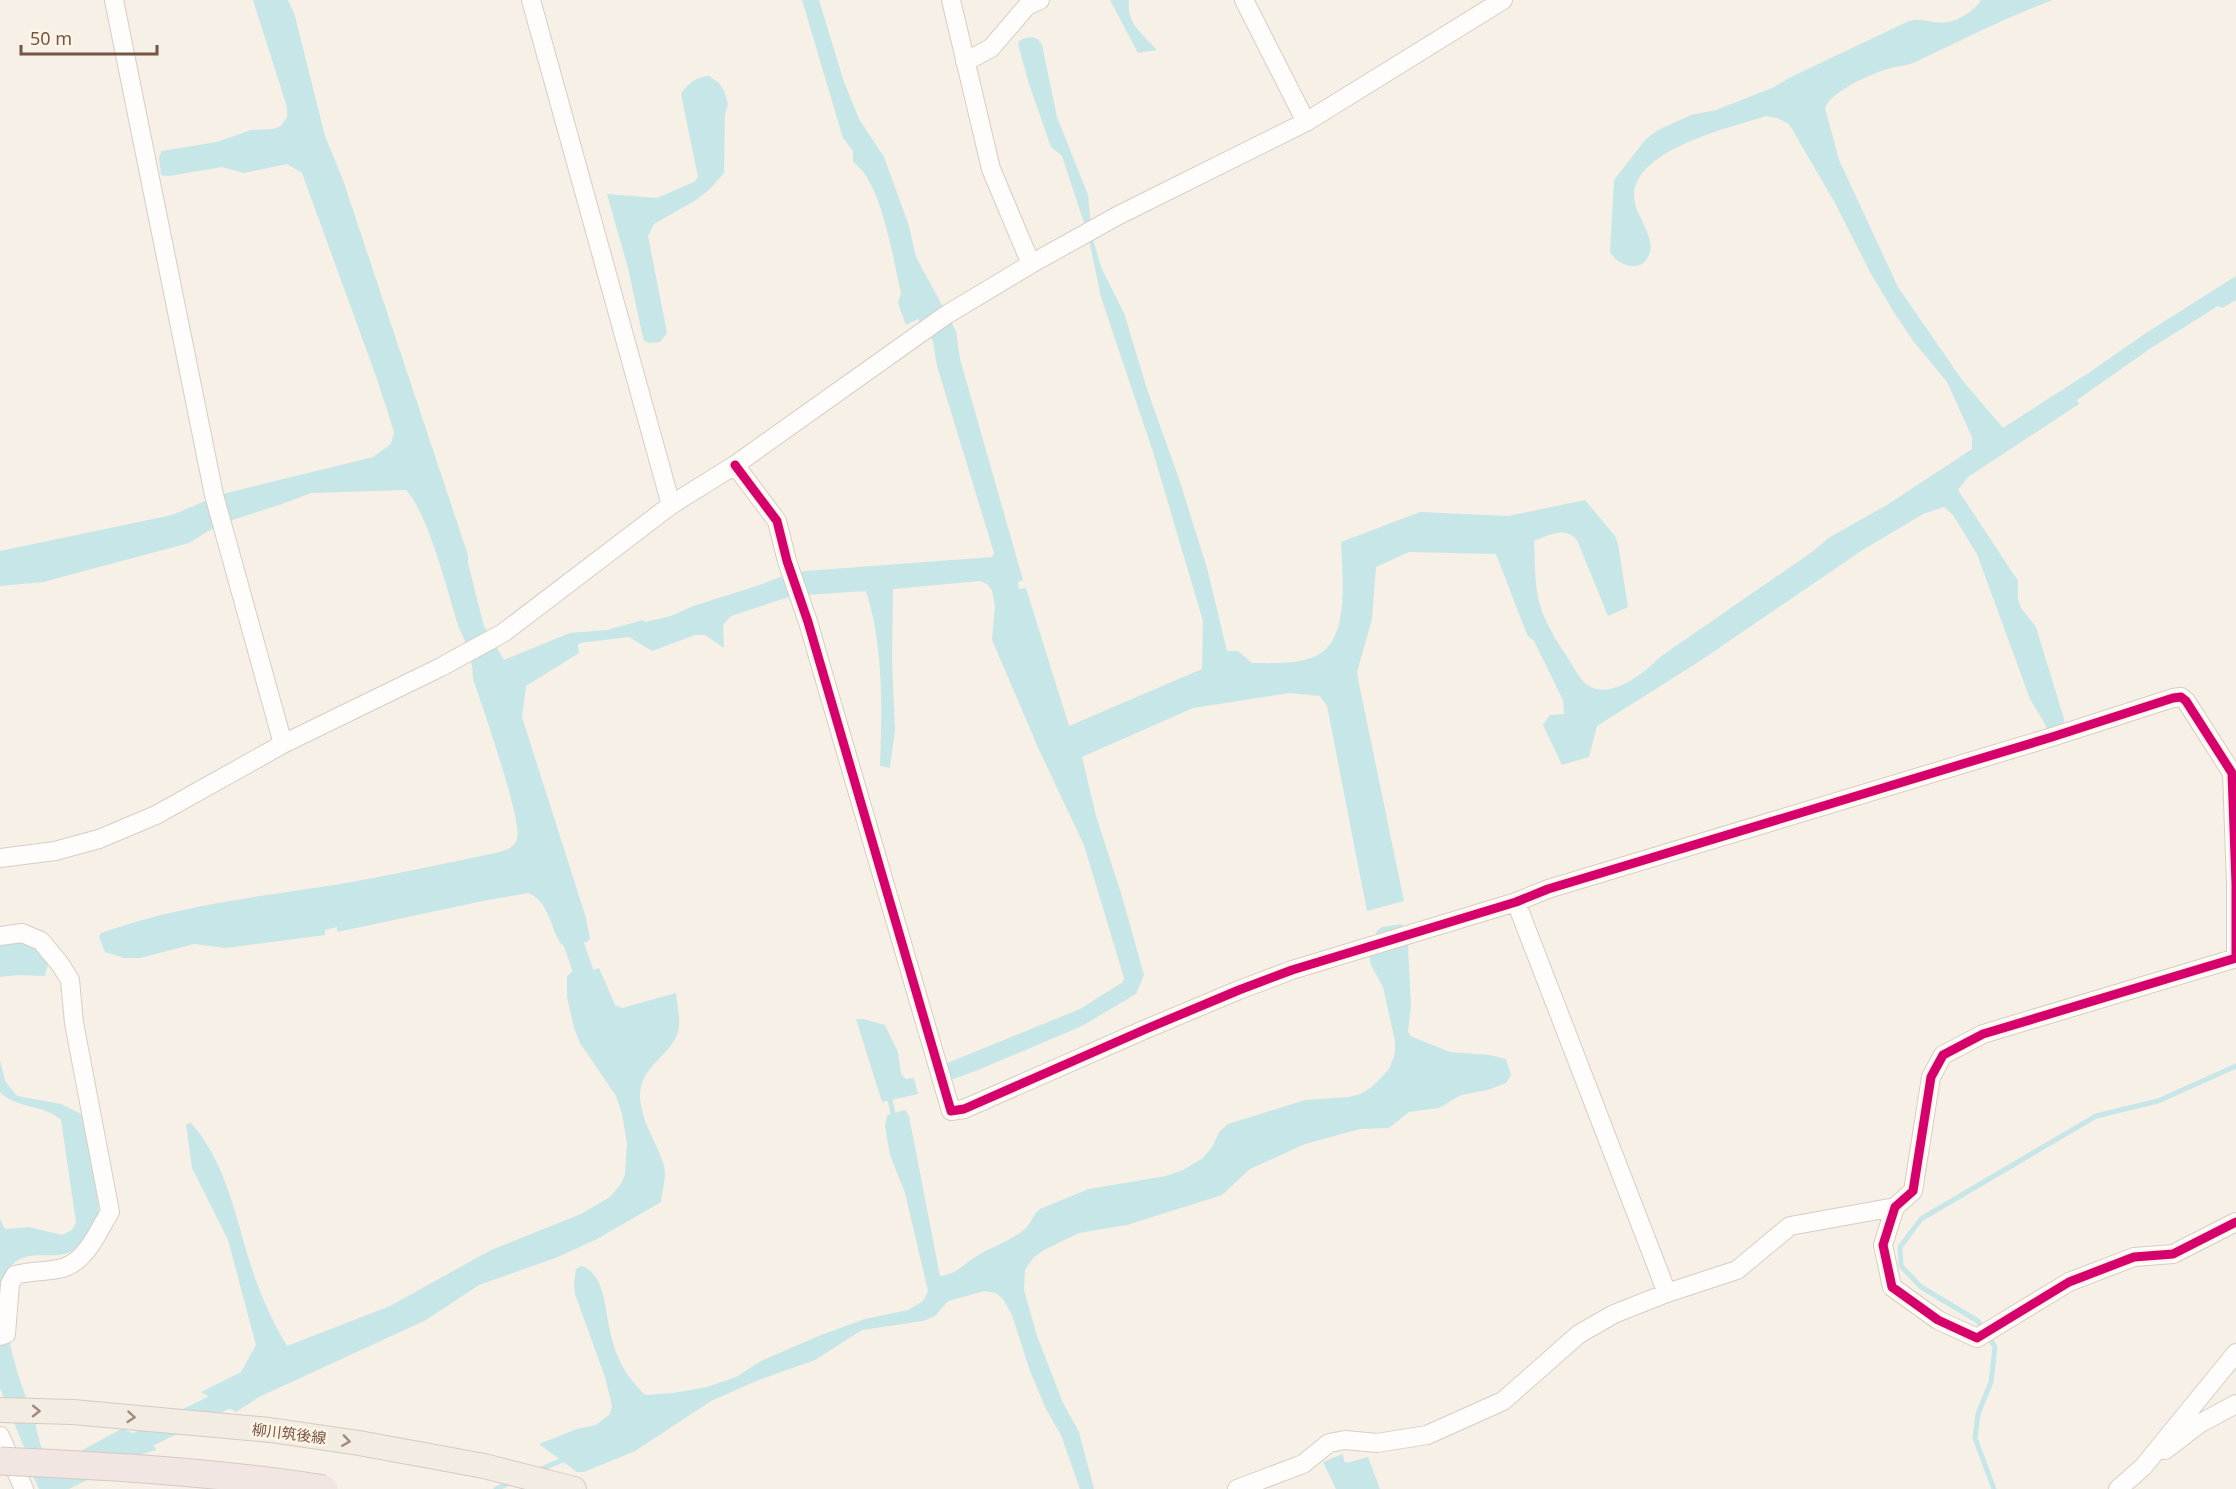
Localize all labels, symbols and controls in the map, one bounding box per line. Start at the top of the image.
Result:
scale bar [21,18,158,56]
text: 50 m [30,26,72,50]
one-way arrow [32,1405,41,1417]
one-way arrow [127,1410,136,1423]
street label: 柳川筑後線 [251,1419,328,1448]
one-way arrow [341,1435,350,1447]

